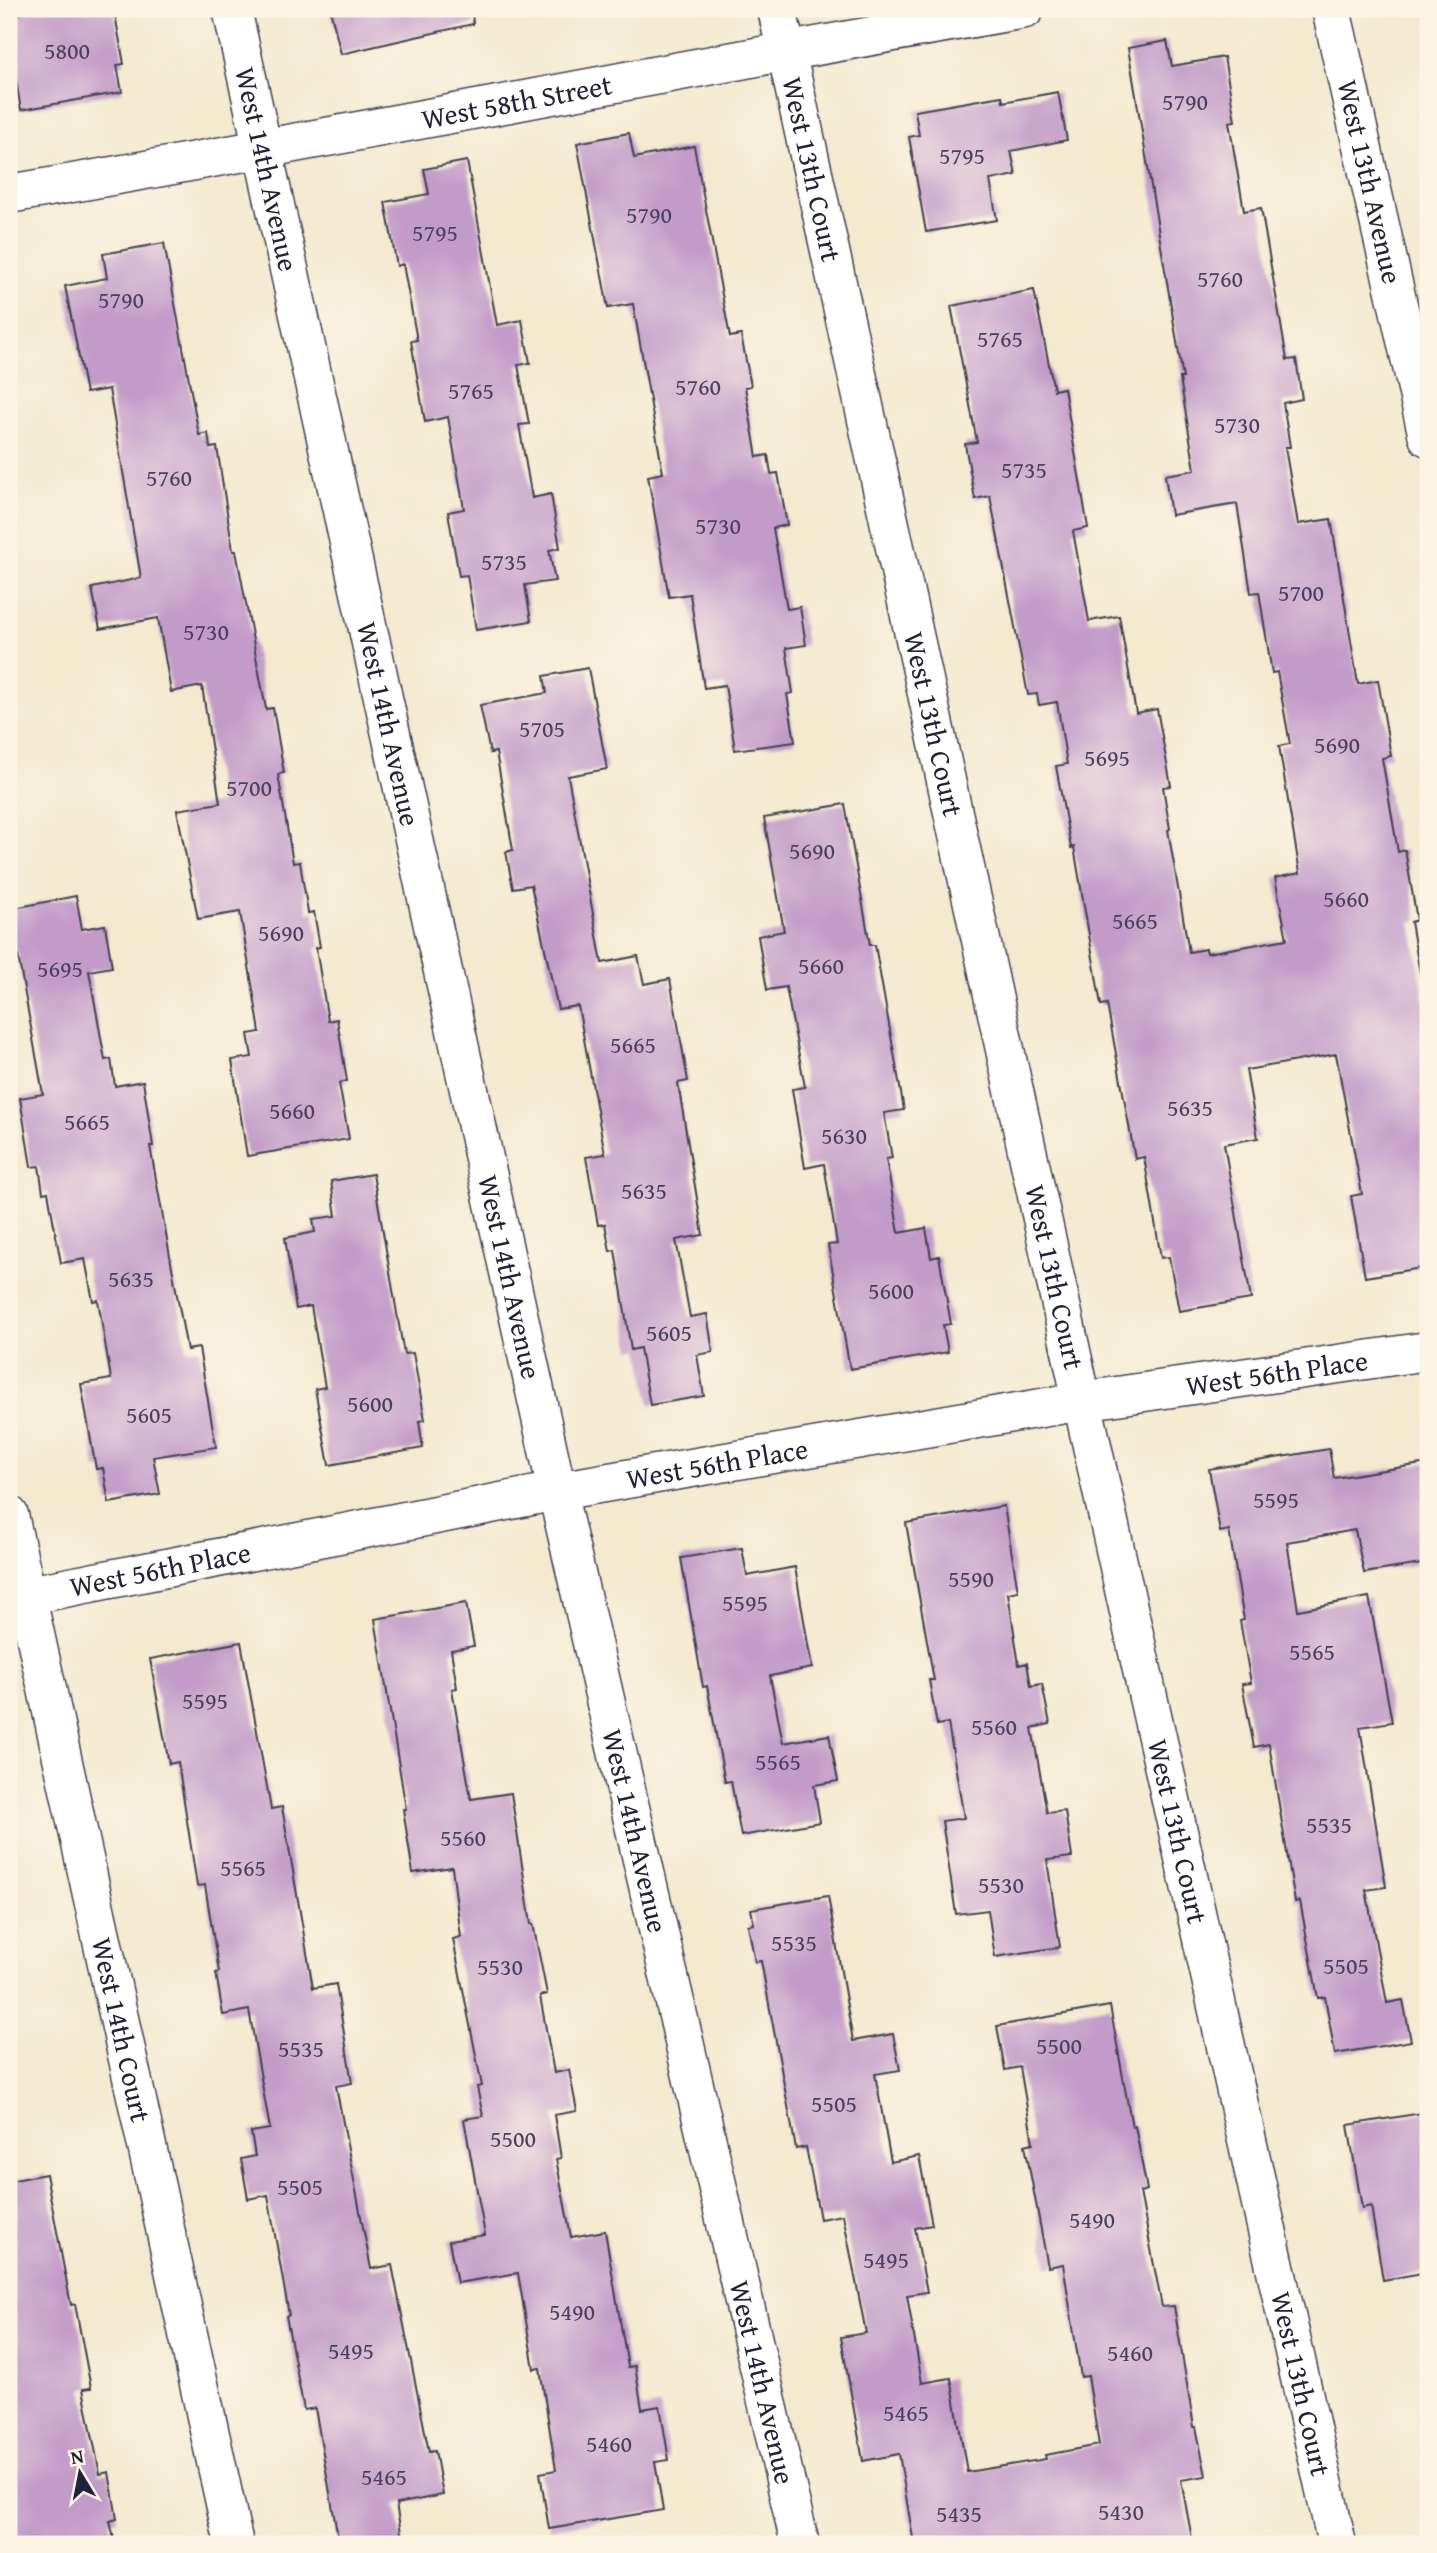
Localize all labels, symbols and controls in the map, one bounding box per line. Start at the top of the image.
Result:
house number: 5800 [44,33,90,68]
street label: West 14th Avenue [225,63,310,275]
street label: West 58th Street [418,63,615,139]
street label: West 13th Court [772,73,853,265]
street label: West 13th Avenue [1328,76,1414,287]
house number: 5790 [1162,84,1208,119]
house number: 5795 [939,138,985,173]
house number: 5790 [626,197,672,232]
house number: 5795 [412,215,458,250]
house number: 5760 [1197,261,1243,296]
house number: 5790 [98,282,144,317]
house number: 5765 [977,321,1023,356]
house number: 5760 [675,369,721,404]
house number: 5765 [448,373,494,408]
house number: 5730 [1214,407,1260,442]
house number: 5735 [1001,452,1047,487]
house number: 5760 [146,460,192,495]
house number: 5730 [695,508,741,543]
house number: 5735 [481,544,527,579]
house number: 5700 [1278,575,1324,610]
house number: 5730 [183,614,229,649]
street label: West 14th Avenue [347,618,432,830]
street label: West 13th Court [894,628,974,820]
house number: 5705 [519,711,565,746]
house number: 5690 [1314,727,1360,762]
house number: 5695 [1084,740,1130,775]
house number: 5700 [226,770,272,805]
house number: 5690 [789,833,835,868]
house number: 5660 [1323,881,1369,916]
house number: 5665 [1112,903,1158,938]
house number: 5690 [258,915,304,950]
house number: 5660 [798,948,844,983]
house number: 5695 [37,951,83,986]
house number: 5665 [610,1027,656,1062]
house number: 5635 [1167,1090,1213,1125]
house number: 5660 [269,1093,315,1128]
house number: 5665 [64,1104,110,1139]
house number: 5630 [821,1118,867,1153]
street label: West 14th Avenue [468,1171,553,1383]
house number: 5635 [621,1173,667,1208]
street label: West 13th Court [1015,1181,1095,1373]
house number: 5635 [108,1261,154,1296]
house number: 5600 [868,1273,914,1308]
house number: 5605 [646,1315,692,1350]
street label: West 56th Place [1183,1339,1370,1406]
house number: 5600 [347,1386,393,1421]
house number: 5605 [126,1397,172,1432]
street label: West 56th Place [623,1427,811,1499]
house number: 5595 [1253,1482,1299,1517]
street label: West 56th Place [66,1531,254,1607]
house number: 5590 [948,1561,994,1596]
house number: 5595 [722,1585,768,1620]
house number: 5565 [1289,1634,1335,1669]
house number: 5595 [182,1683,228,1718]
house number: 5560 [971,1709,1017,1744]
street label: West 14th Avenue [593,1725,679,1937]
street label: West 13th Court [1138,1735,1219,1928]
house number: 5565 [755,1744,801,1779]
house number: 5535 [1306,1807,1352,1842]
house number: 5560 [440,1820,486,1855]
house number: 5565 [220,1850,266,1885]
house number: 5530 [978,1867,1024,1902]
house number: 5535 [771,1925,817,1960]
street label: West 14th Court [82,1934,162,2126]
house number: 5505 [1323,1948,1369,1983]
house number: 5530 [477,1949,523,1984]
house number: 5500 [1036,2028,1082,2063]
house number: 5535 [278,2031,324,2066]
house number: 5505 [811,2086,857,2121]
house number: 5500 [490,2121,536,2156]
house number: 5505 [277,2169,323,2204]
house number: 5490 [1069,2202,1115,2237]
house number: 5495 [863,2242,909,2277]
street label: West 14th Avenue [720,2276,807,2488]
street label: West 13th Court [1261,2288,1342,2480]
house number: 5490 [549,2294,595,2329]
house number: 5495 [328,2333,374,2368]
house number: 5460 [1107,2335,1153,2370]
house number: 5465 [883,2395,929,2430]
house number: 5460 [586,2426,632,2461]
north arrow [46,2438,116,2508]
text: N [68,2441,86,2471]
house number: 5465 [361,2459,407,2494]
house number: 5430 [1098,2494,1144,2529]
house number: 5435 [936,2496,982,2531]

